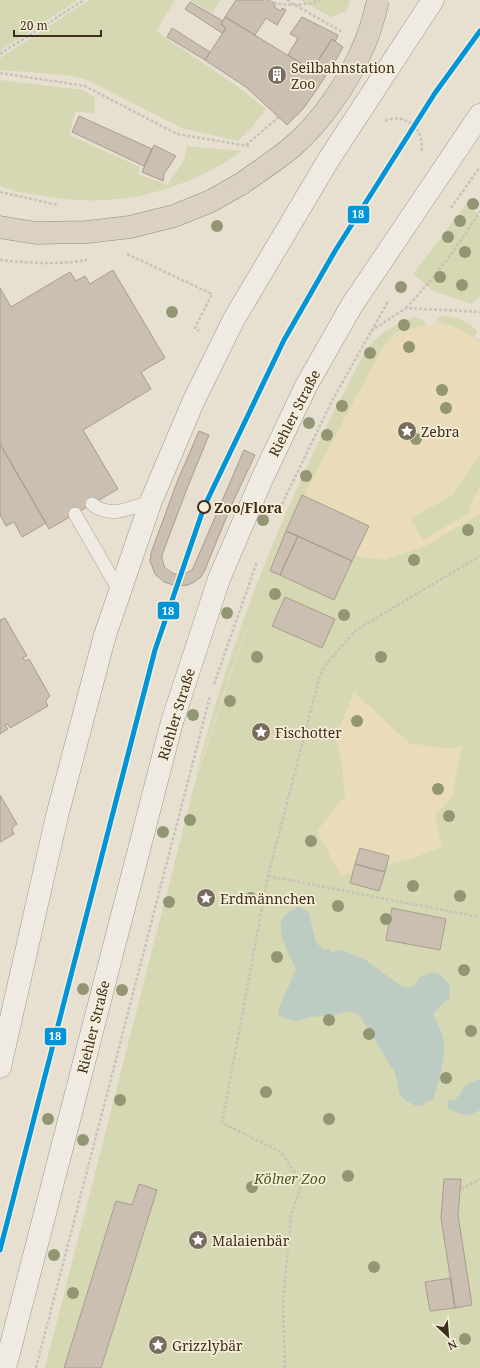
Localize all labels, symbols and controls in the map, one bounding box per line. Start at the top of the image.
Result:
scale bar [14,12,101,38]
text: 20 m [20,17,48,34]
place label: Seilbahnstation Zoo [291,58,395,93]
building icon: Seilbahnstation Zoo [266,64,288,86]
line badge: 18 [347,205,370,224]
text: 18 [352,206,364,221]
street label: Riehler Straße [264,366,324,460]
place icon: Zebra [396,420,418,442]
place label: Zebra [421,422,460,441]
place label: Zoo/Flora [214,498,282,517]
marker: Zoo/Flora [197,500,211,514]
line badge: 18 [157,601,180,620]
text: 18 [162,603,174,618]
street label: Riehler Straße [153,666,199,762]
place icon: Fischotter [250,721,272,743]
place label: Fischotter [275,723,342,742]
place icon: Erdmännchen [195,887,217,909]
place label: Erdmännchen [220,889,315,908]
street label: Riehler Straße [72,978,114,1076]
line badge: 18 [44,1027,67,1046]
text: 18 [49,1028,61,1043]
park label: Kölner Zoo [253,1169,326,1188]
place icon: Malaienbär [187,1229,209,1251]
place label: Malaienbär [212,1231,290,1250]
north arrow [428,1316,468,1356]
place icon: Grizzlybär [147,1334,169,1356]
place label: Grizzlybär [172,1336,243,1355]
text: N [445,1337,460,1354]

